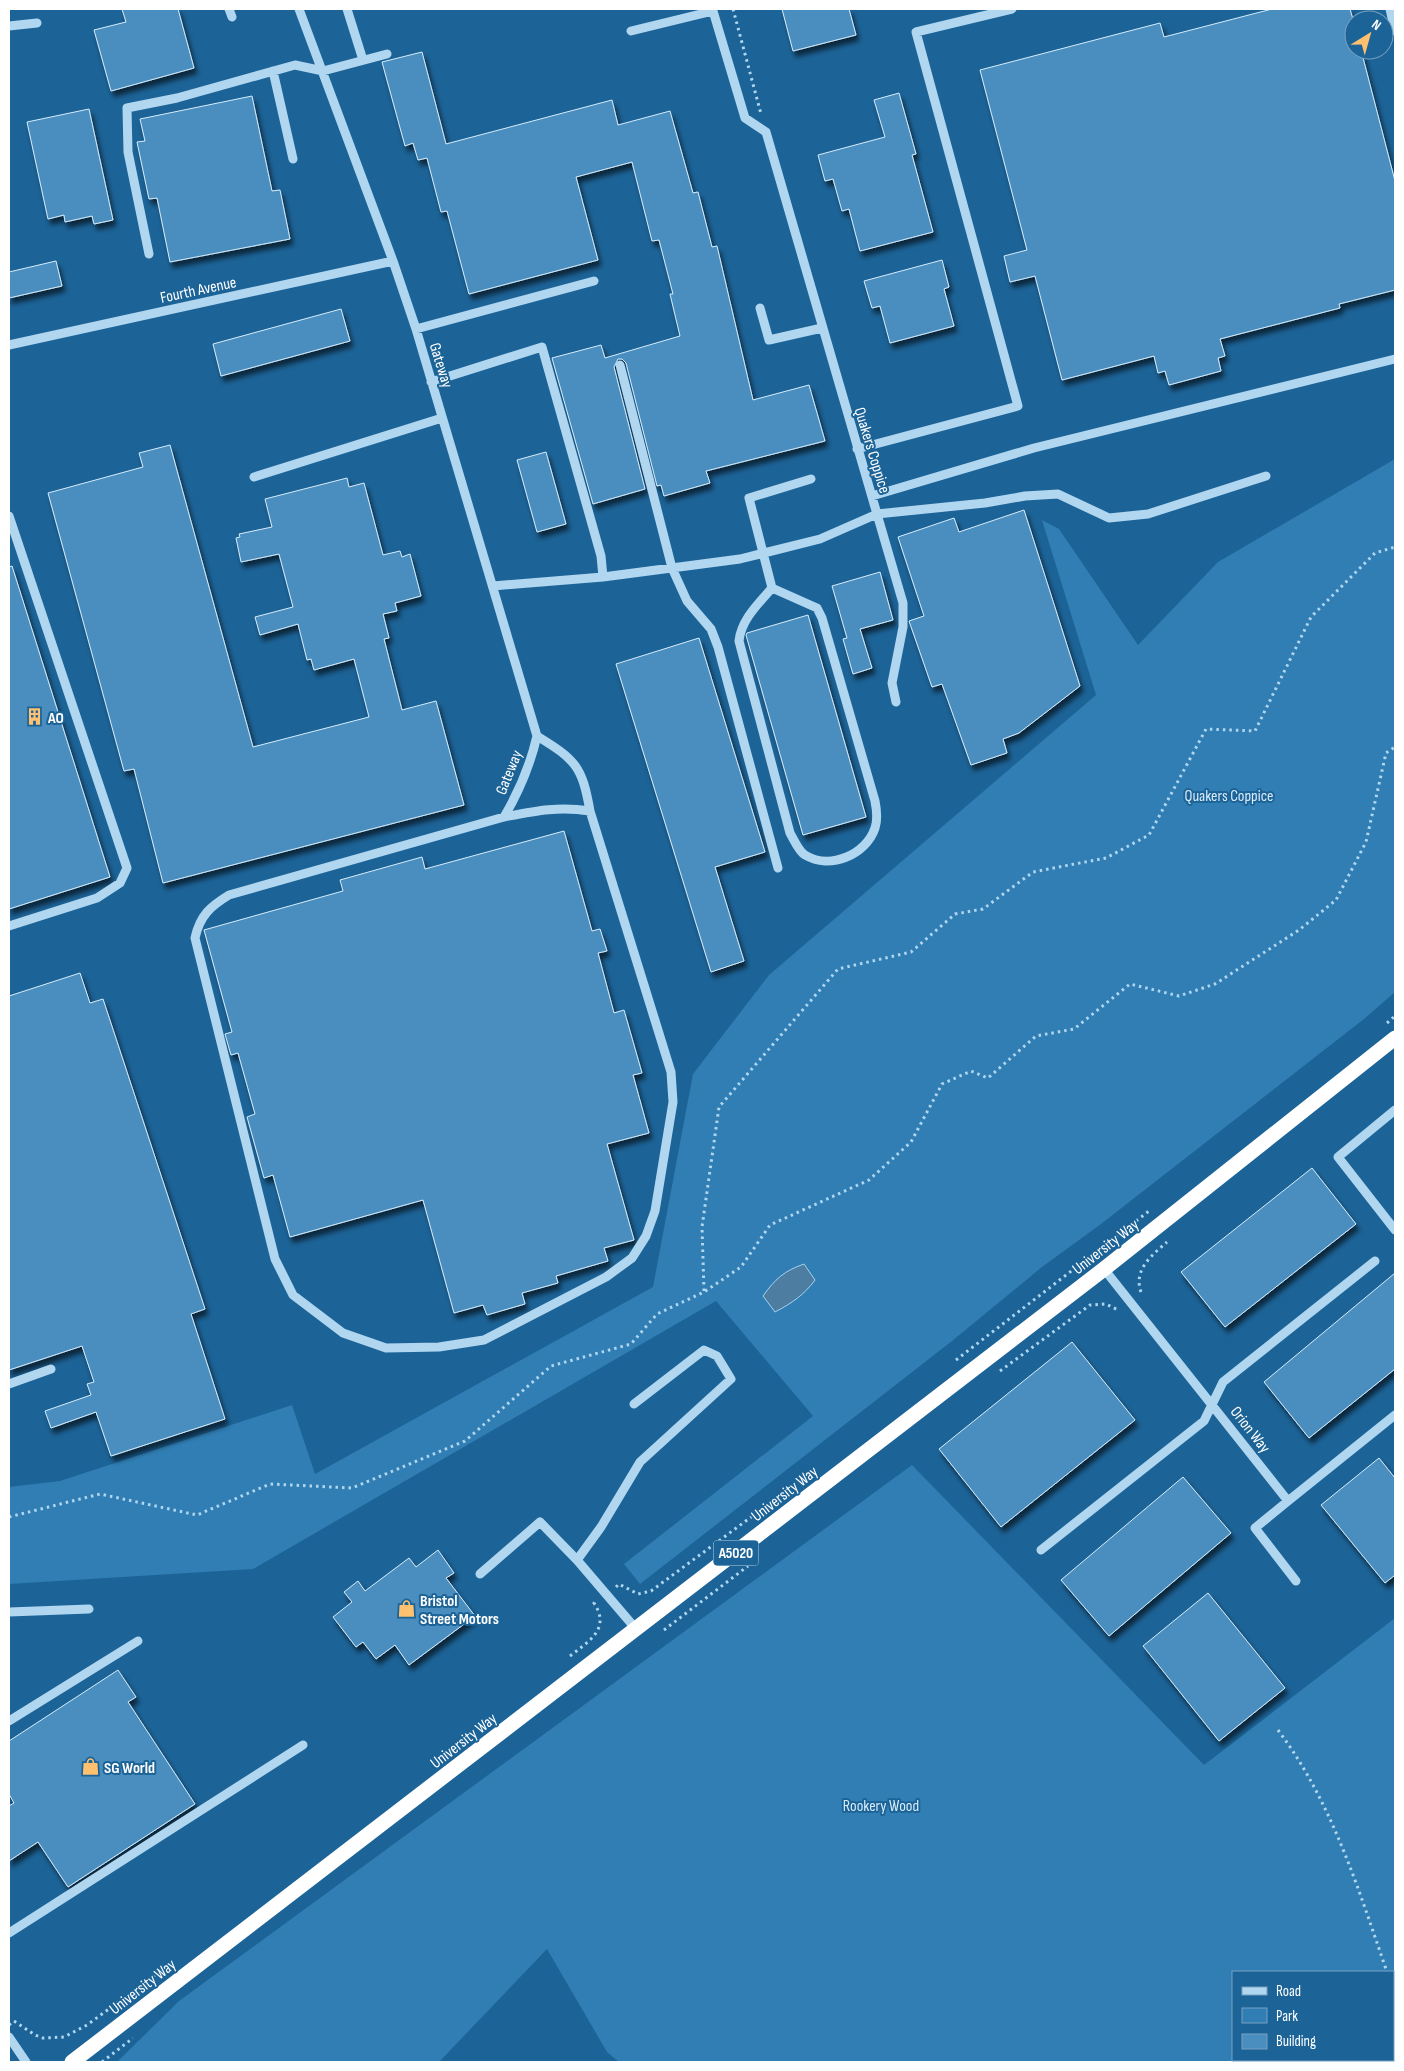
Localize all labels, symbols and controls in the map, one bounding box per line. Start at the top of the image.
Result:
north arrow [1344,10,1394,60]
text: N [1368,16,1385,34]
street label: Fourth Avenue [159,273,238,308]
street label: Gateway [425,341,456,390]
street label: Quakers Coppice [849,405,894,496]
building icon: AO [24,707,44,727]
place label: AO [47,709,64,728]
street label: Gateway [492,748,527,798]
park label: Quakers Coppice [1185,787,1273,806]
street label: University Way [1069,1215,1143,1279]
street label: Orion Way [1226,1403,1274,1457]
street label: University Way [748,1462,822,1526]
road number: A5020 [714,1540,758,1566]
place label: Bristol Street Motors [420,1592,499,1629]
shop icon: Bristol Street Motors [396,1599,416,1619]
street label: University Way [427,1709,501,1773]
shop icon: SG World [80,1757,100,1777]
place label: SG World [104,1759,155,1778]
park label: Rookery Wood [843,1797,919,1816]
street label: University Way [106,1955,180,2019]
legend [1232,1971,1394,2061]
text: Road [1276,1982,1301,2001]
text: Park [1276,2007,1298,2026]
text: Building [1276,2032,1316,2051]

